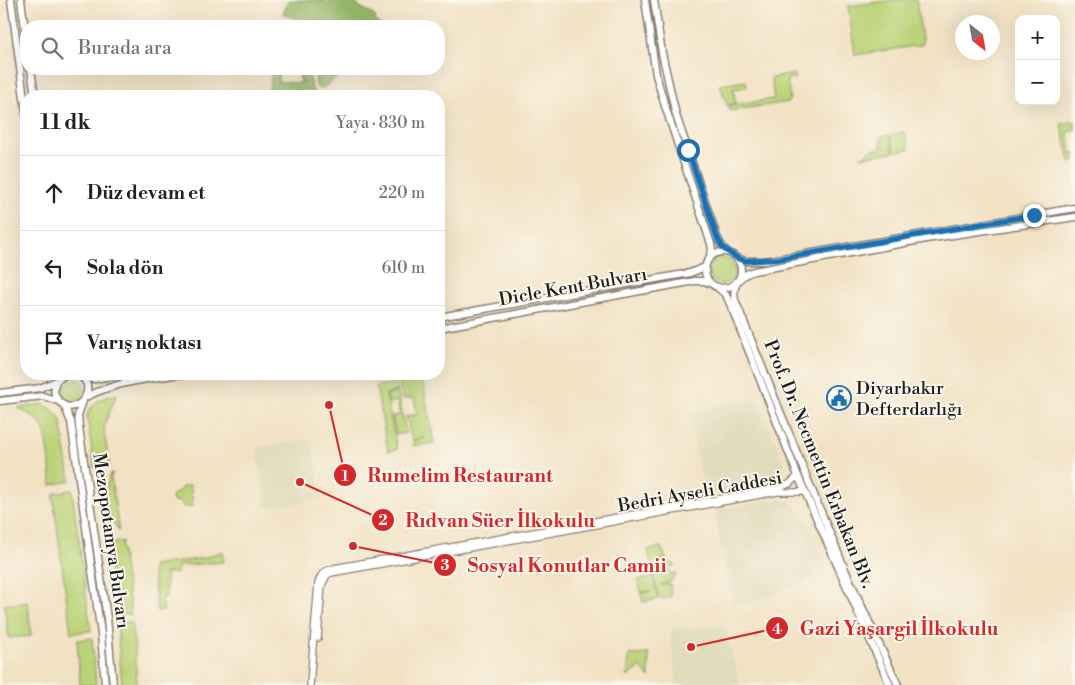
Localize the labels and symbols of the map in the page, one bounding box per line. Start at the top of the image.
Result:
north arrow [955,15,1000,60]
route start [677,139,700,162]
route end [1023,204,1046,227]
street label: Dicle Kent Bulvarı [497,263,649,311]
street label: Prof. Dr. Necmettin Erbakan Blv. [759,336,879,592]
place label: Diyarbakır Defterdarlığı [856,377,963,421]
public building icon: Diyarbakır Defterdarlığı [826,385,852,411]
street label: Mezopotamya Bulvarı [87,452,135,630]
callout: Rumelim Restaurant [332,458,563,492]
text: Rumelim Restaurant [367,464,553,488]
street label: Bedri Ayseli Caddesi [615,466,784,518]
text: 1 [341,467,349,486]
callout: Rıdvan Süer İlkokulu [370,503,605,537]
text: Rıdvan Süer İlkokulu [405,507,595,533]
text: 2 [378,511,388,530]
callout: Sosyal Konutlar Camii [433,548,677,582]
text: Sosyal Konutlar Camii [468,554,666,578]
text: 3 [440,556,450,575]
callout: Gazi Yaşargil İlkokulu [765,611,1008,645]
text: Gazi Yaşargil İlkokulu [800,615,999,641]
text: 4 [772,620,782,639]

